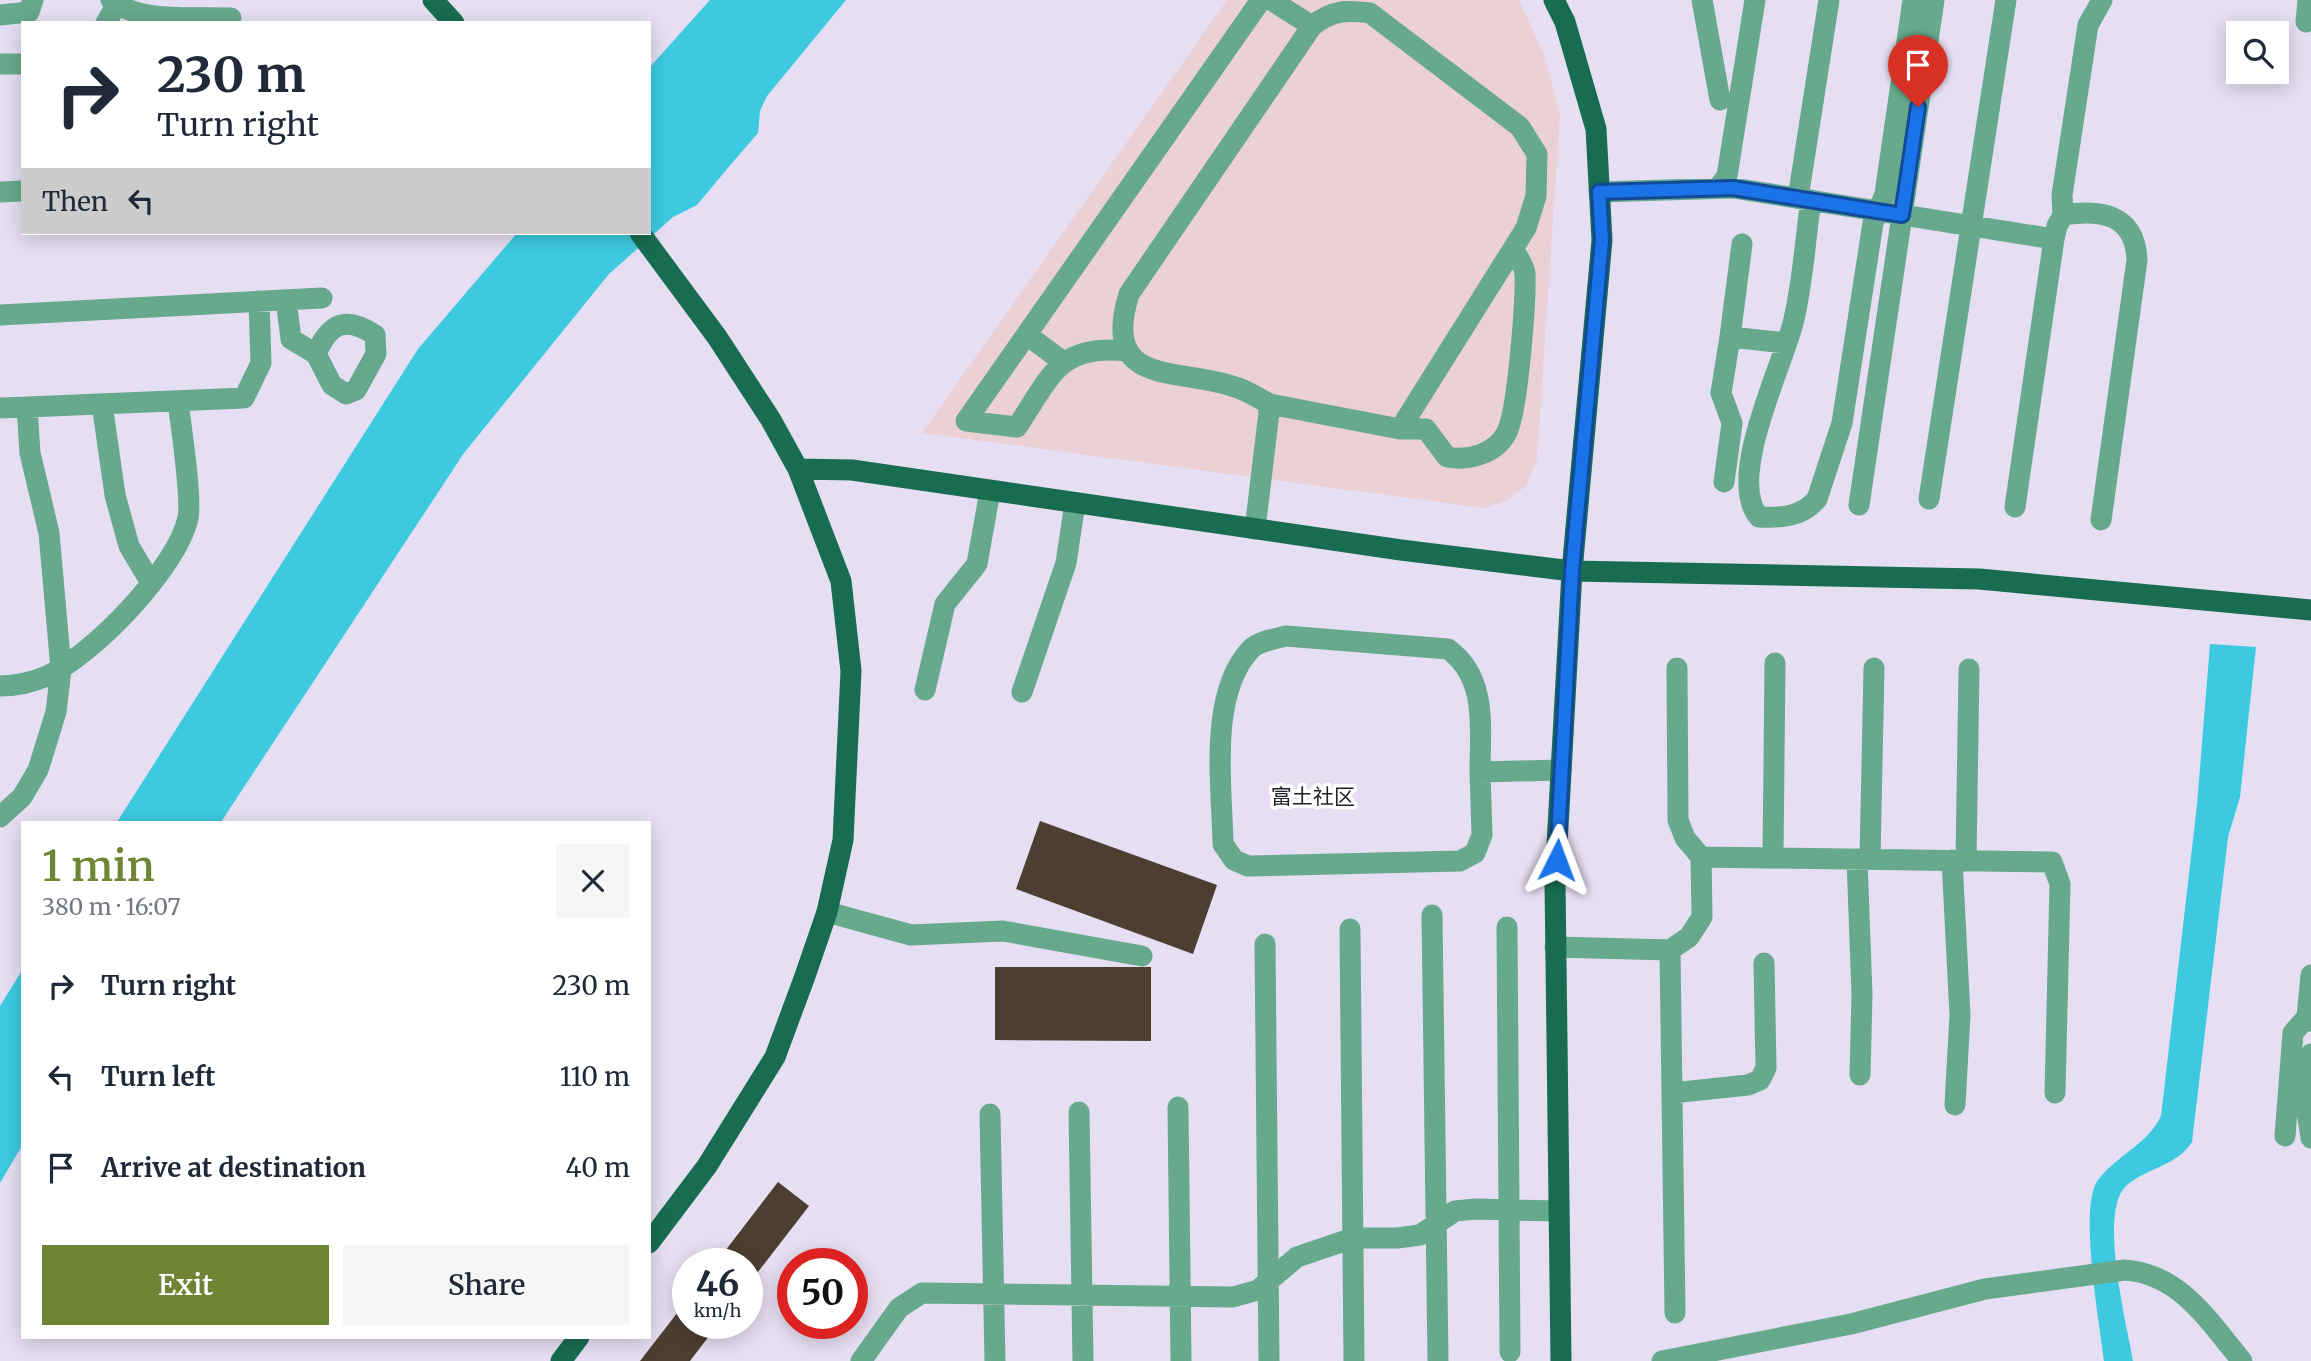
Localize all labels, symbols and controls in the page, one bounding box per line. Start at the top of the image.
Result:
map controls [2226,21,2289,84]
button: search [2226,21,2289,84]
pin [1888,35,1948,107]
text: 230 m [157,44,305,105]
icon: arrive [1899,46,1937,84]
icon: right [42,49,133,140]
text: Turn right [157,105,319,145]
icon: left [122,182,160,220]
text: Then [42,185,108,218]
district label: 富土社区 [1271,783,1355,810]
position arrow [1520,823,1594,897]
text: 1 min [42,840,155,892]
button: close [556,844,630,918]
text: 380 m · 16:07 [42,892,181,921]
icon: right [42,967,80,1005]
text: Turn right [101,969,236,1002]
text: 230 m [552,969,630,1002]
icon: left [42,1058,80,1096]
text: Turn left [101,1060,215,1093]
text: 110 m [560,1060,630,1093]
icon: arrive [42,1149,80,1187]
text: Arrive at destination [101,1151,366,1184]
text: 40 m [566,1151,630,1184]
button: Exit [42,1245,329,1325]
button: Share [343,1245,630,1325]
speed limit sign: 50 [777,1248,868,1339]
text: 46 [696,1262,739,1306]
text: km/h [694,1299,741,1322]

